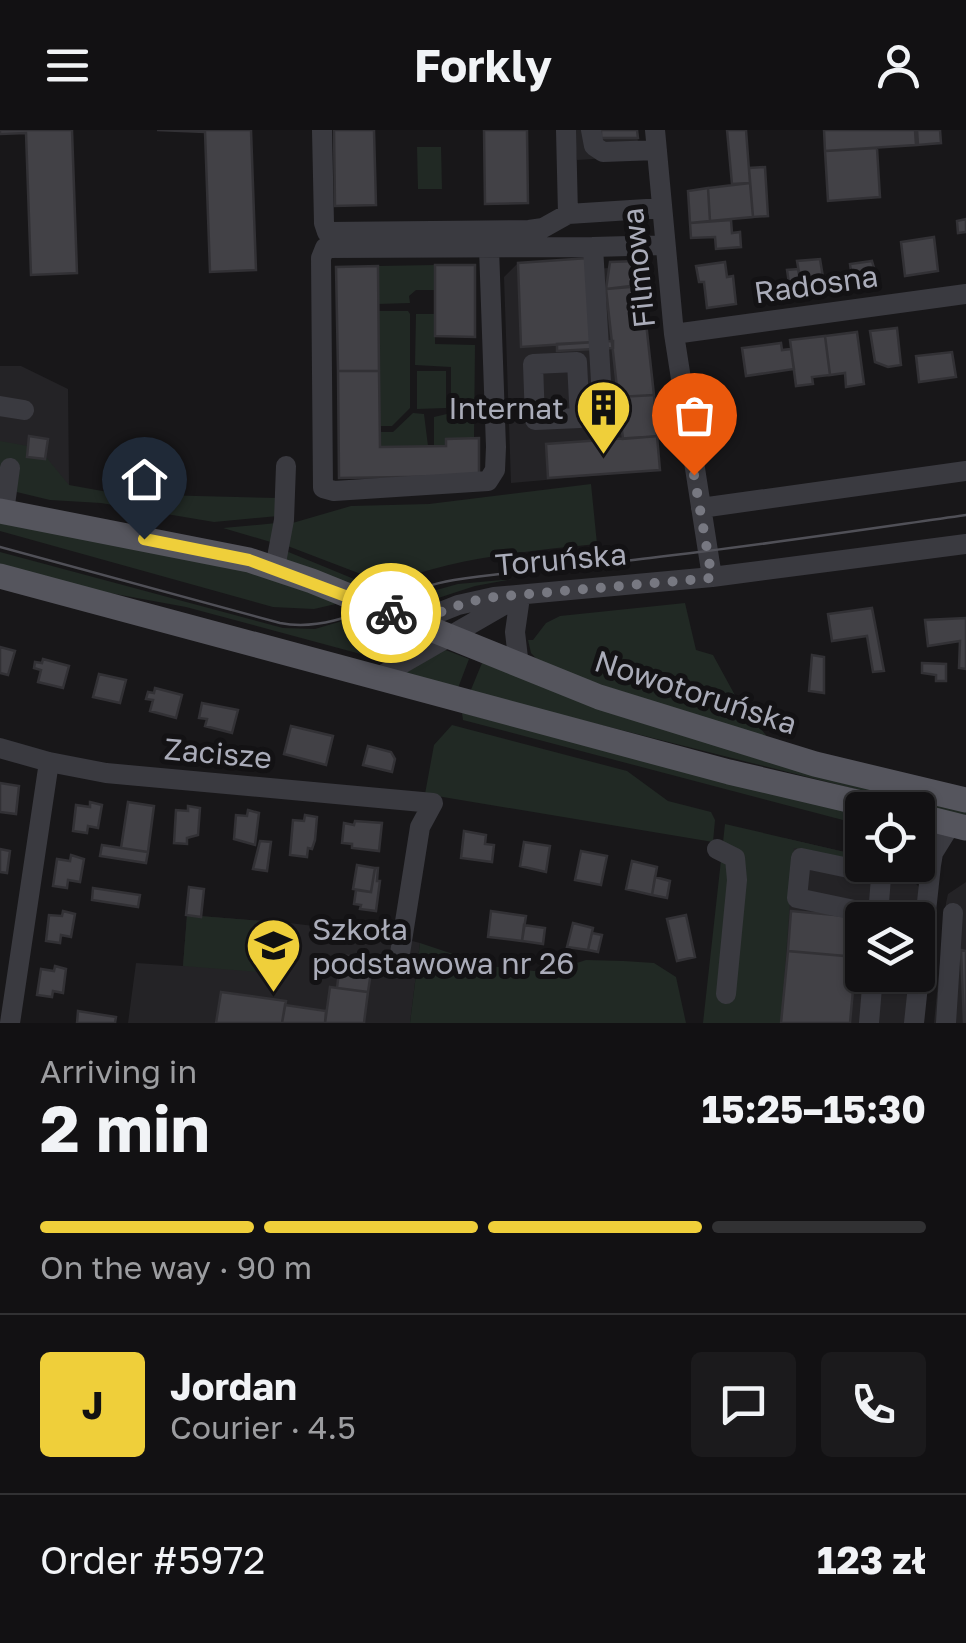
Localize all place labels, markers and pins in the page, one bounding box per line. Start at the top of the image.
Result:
pin [652,373,737,476]
building icon: Internat [573,378,633,457]
place label: Internat [448,390,564,426]
pin [102,437,187,540]
place label: Szkoła podstawowa nr 26 [312,911,575,981]
school or university icon: Szkoła podstawowa nr 26 [243,916,303,995]

